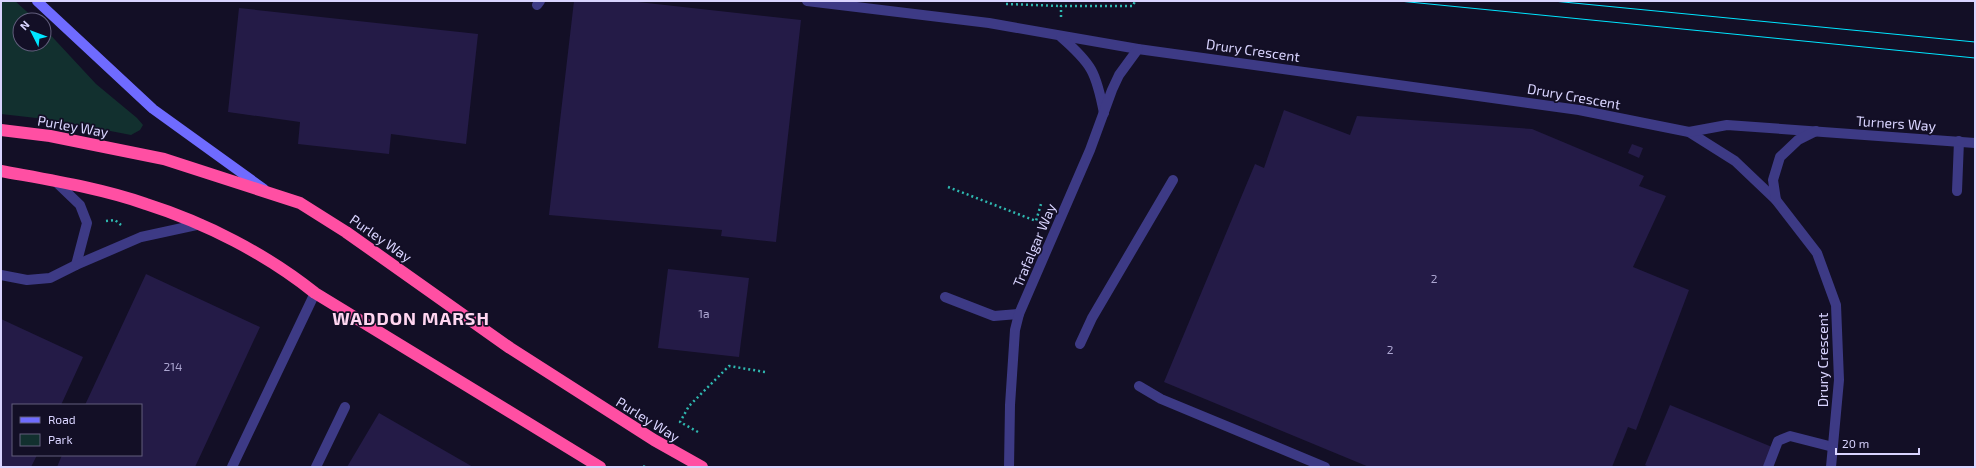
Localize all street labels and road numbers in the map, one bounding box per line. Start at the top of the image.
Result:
street label: Drury Crescent [1205,35,1301,65]
street label: Drury Crescent [1526,79,1622,113]
street label: Purley Way [36,111,110,141]
street label: Turners Way [1856,112,1937,134]
street label: Trafalgar Way [1009,200,1059,289]
street label: Purley Way [347,210,416,266]
street label: Drury Crescent [1814,313,1831,407]
street label: Purley Way [613,393,683,446]

